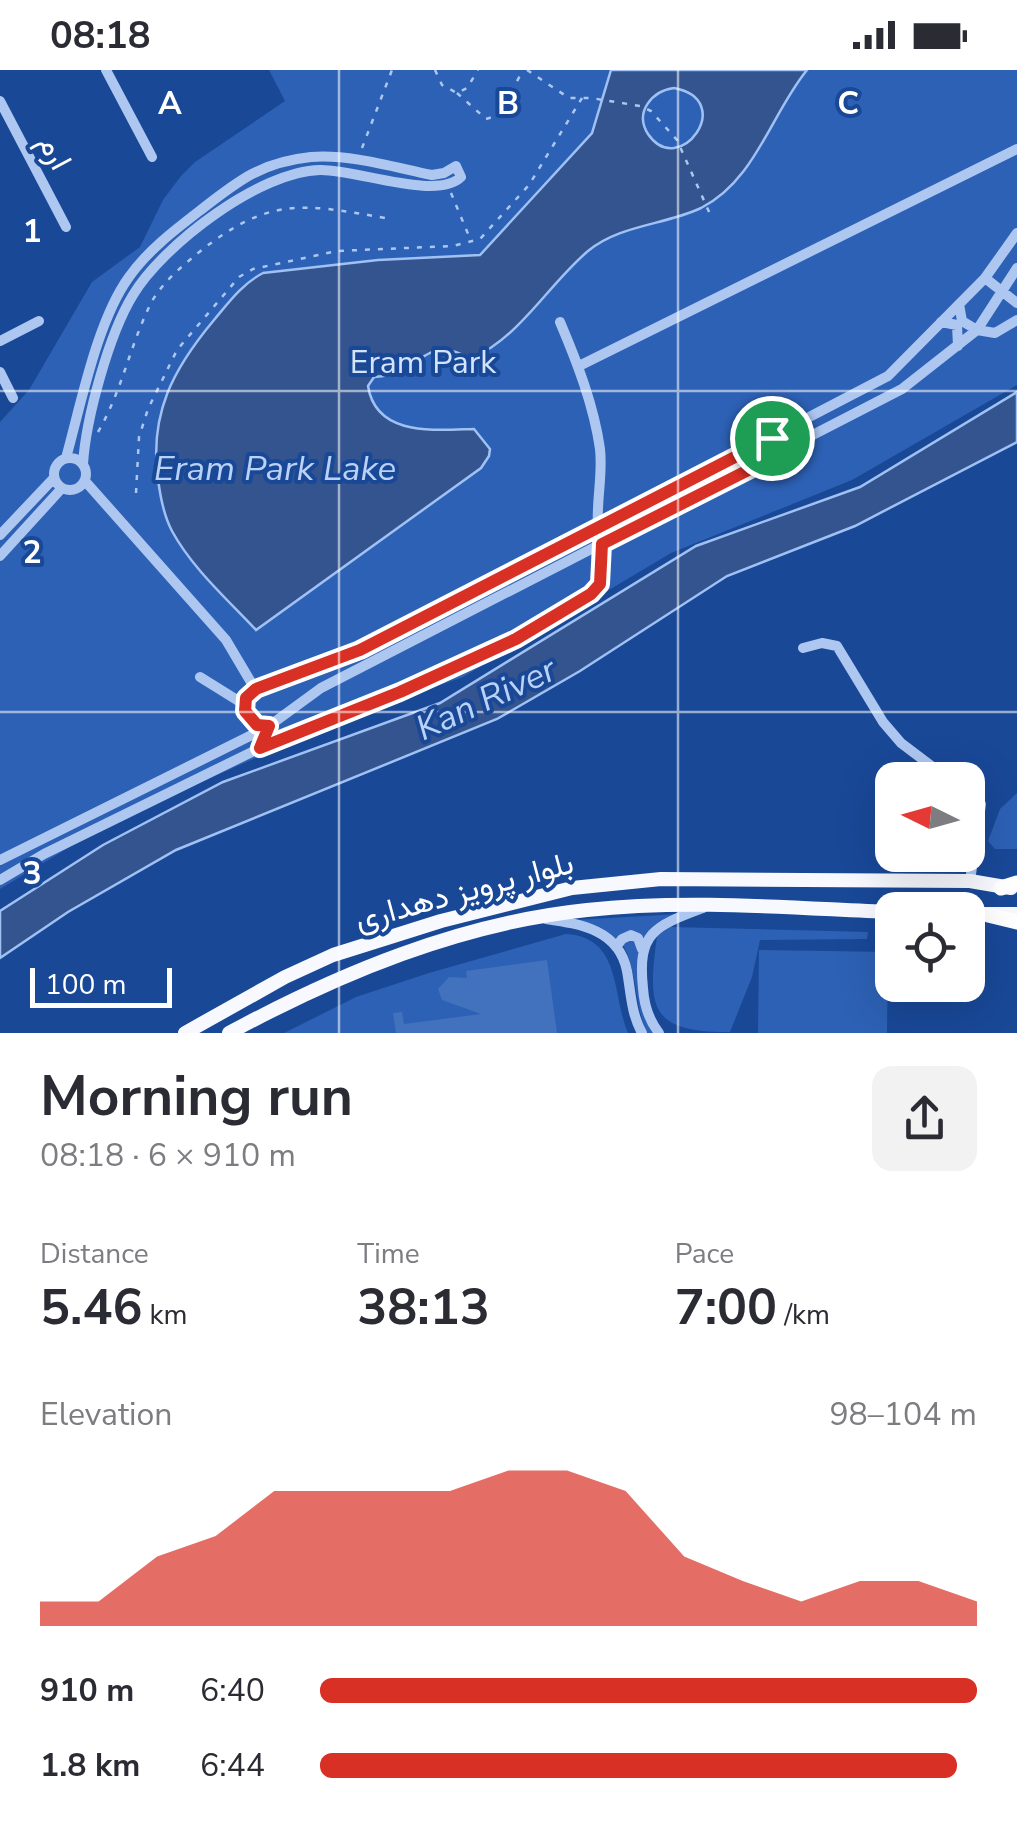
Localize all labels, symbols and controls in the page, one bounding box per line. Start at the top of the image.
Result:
text: 08:18 [50,10,151,61]
text: A [158,82,182,125]
text: B [497,82,519,125]
text: C [837,82,859,125]
street label: ارم [28,126,82,178]
text: 1 [22,210,42,253]
park label: Eram Park [350,341,497,384]
pin [730,396,815,481]
icon: arrive [745,411,800,466]
water label: Eram Park Lake [154,445,396,492]
text: 2 [22,531,42,574]
water label: Kan River [408,645,565,752]
north arrow [875,762,985,872]
map controls [875,762,985,1002]
street label: بلوار پرویز دهداری [350,841,578,941]
text: 3 [22,852,42,895]
button: locate [875,892,985,1002]
scale bar [30,963,172,1008]
text: 100 m [45,966,127,1004]
text: Morning run [40,1059,353,1134]
button: share [872,1066,977,1171]
text: 08:18 · 6 × 910 m [40,1134,296,1177]
text: Distance [40,1235,149,1273]
text: Time [357,1235,420,1273]
text: Pace [675,1235,734,1273]
text: 5.46 [40,1273,142,1342]
text: 38:13 [357,1273,490,1342]
text: 7:00 [675,1273,777,1342]
text: km [142,1296,188,1334]
text: /km [777,1296,830,1334]
text: Elevation [40,1393,173,1436]
text: 98–104 m [829,1393,977,1436]
text: 910 m [40,1669,134,1712]
text: 6:40 [200,1669,265,1712]
text: 1.8 km [40,1744,140,1787]
text: 6:44 [200,1744,265,1787]

